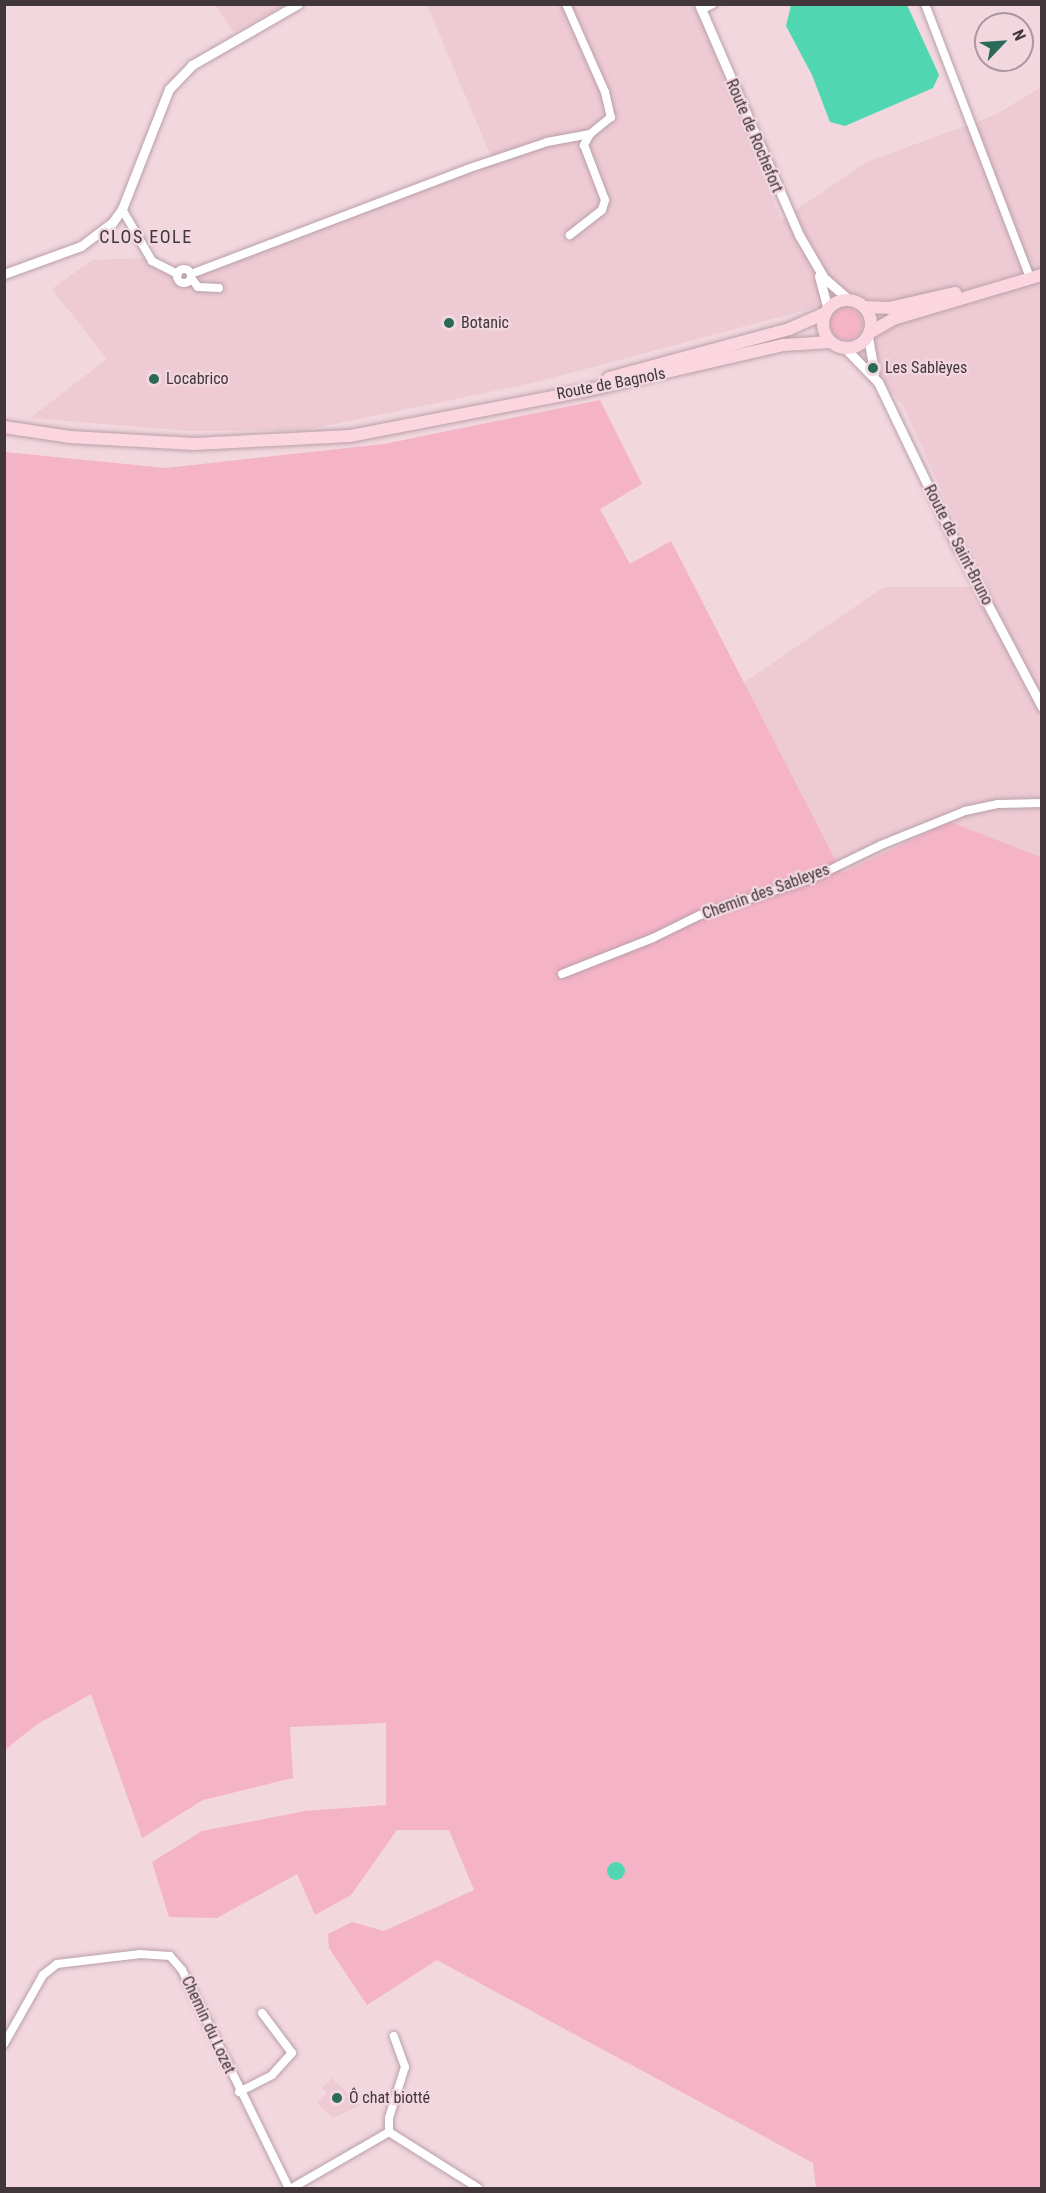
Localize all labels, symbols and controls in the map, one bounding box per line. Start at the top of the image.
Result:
north arrow [974,12,1034,72]
text: N [1008,27,1030,43]
street label: Route de Rochefort [721,76,787,196]
district label: CLOS EOLE [99,226,193,248]
place label: Botanic [461,313,509,333]
marker: Botanic [442,316,456,330]
place label: Les Sablèyes [885,358,967,378]
marker: Les Sablèyes [866,361,880,375]
street label: Route de Bagnols [555,364,667,404]
place label: Locabrico [166,369,229,389]
marker: Locabrico [147,372,161,386]
street label: Route de Saint-Bruno [919,482,997,608]
street label: Chemin des Sableyes [700,860,832,924]
street label: Chemin du Lozet [177,1973,239,2077]
place label: Ô chat biotté [349,2088,430,2108]
marker: Ô chat biotté [330,2091,344,2105]

